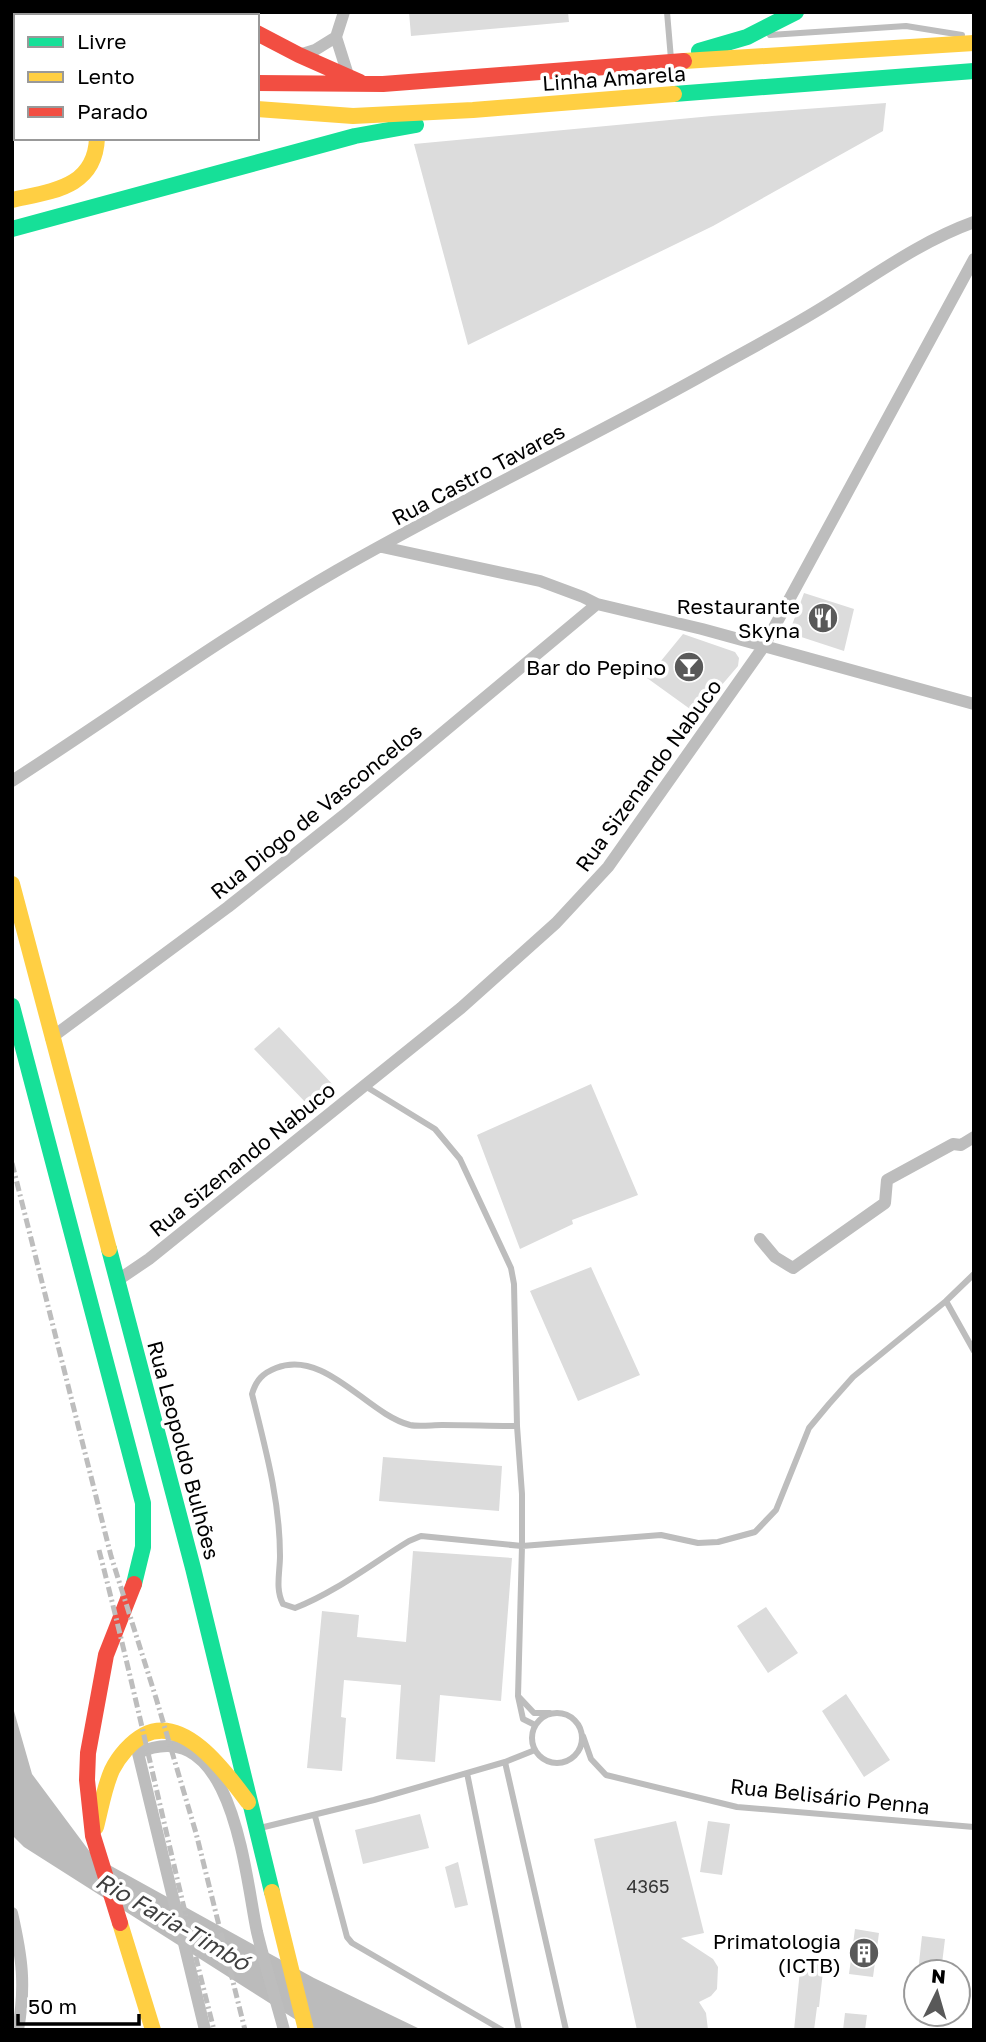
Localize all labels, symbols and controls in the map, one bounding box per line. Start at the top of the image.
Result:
legend [14,14,259,140]
text: Livre [77,28,127,54]
street label: Linha Amarela [541,60,687,96]
text: Lento [77,63,135,89]
text: Parado [77,98,148,124]
street label: Rua Castro Tavares [387,417,569,531]
place label: Restaurante Skyna [677,593,800,643]
restaurant icon: Restaurante Skyna [806,601,840,635]
bar icon: Bar do Pepino [672,650,706,684]
place label: Bar do Pepino [526,654,666,680]
street label: Rua Sizenando Nabuco [569,674,727,876]
street label: Rua Diogo de Vasconcelos [205,718,427,904]
street label: Rua Sizenando Nabuco [144,1076,340,1242]
street label: Rua Leopoldo Bulhões [142,1338,226,1562]
street label: Rua Belisário Penna [729,1773,931,1819]
water label: Rio Faria-Timbó [91,1866,257,1977]
house number: 4365 [627,1875,669,1897]
place label: Primatologia (ICTB) [713,1928,841,1978]
building icon: Primatologia (ICTB) [847,1936,881,1970]
north arrow [902,1958,972,2028]
text: N [930,1963,947,1988]
scale bar [18,1982,138,2026]
text: 50 m [28,1993,77,2019]

